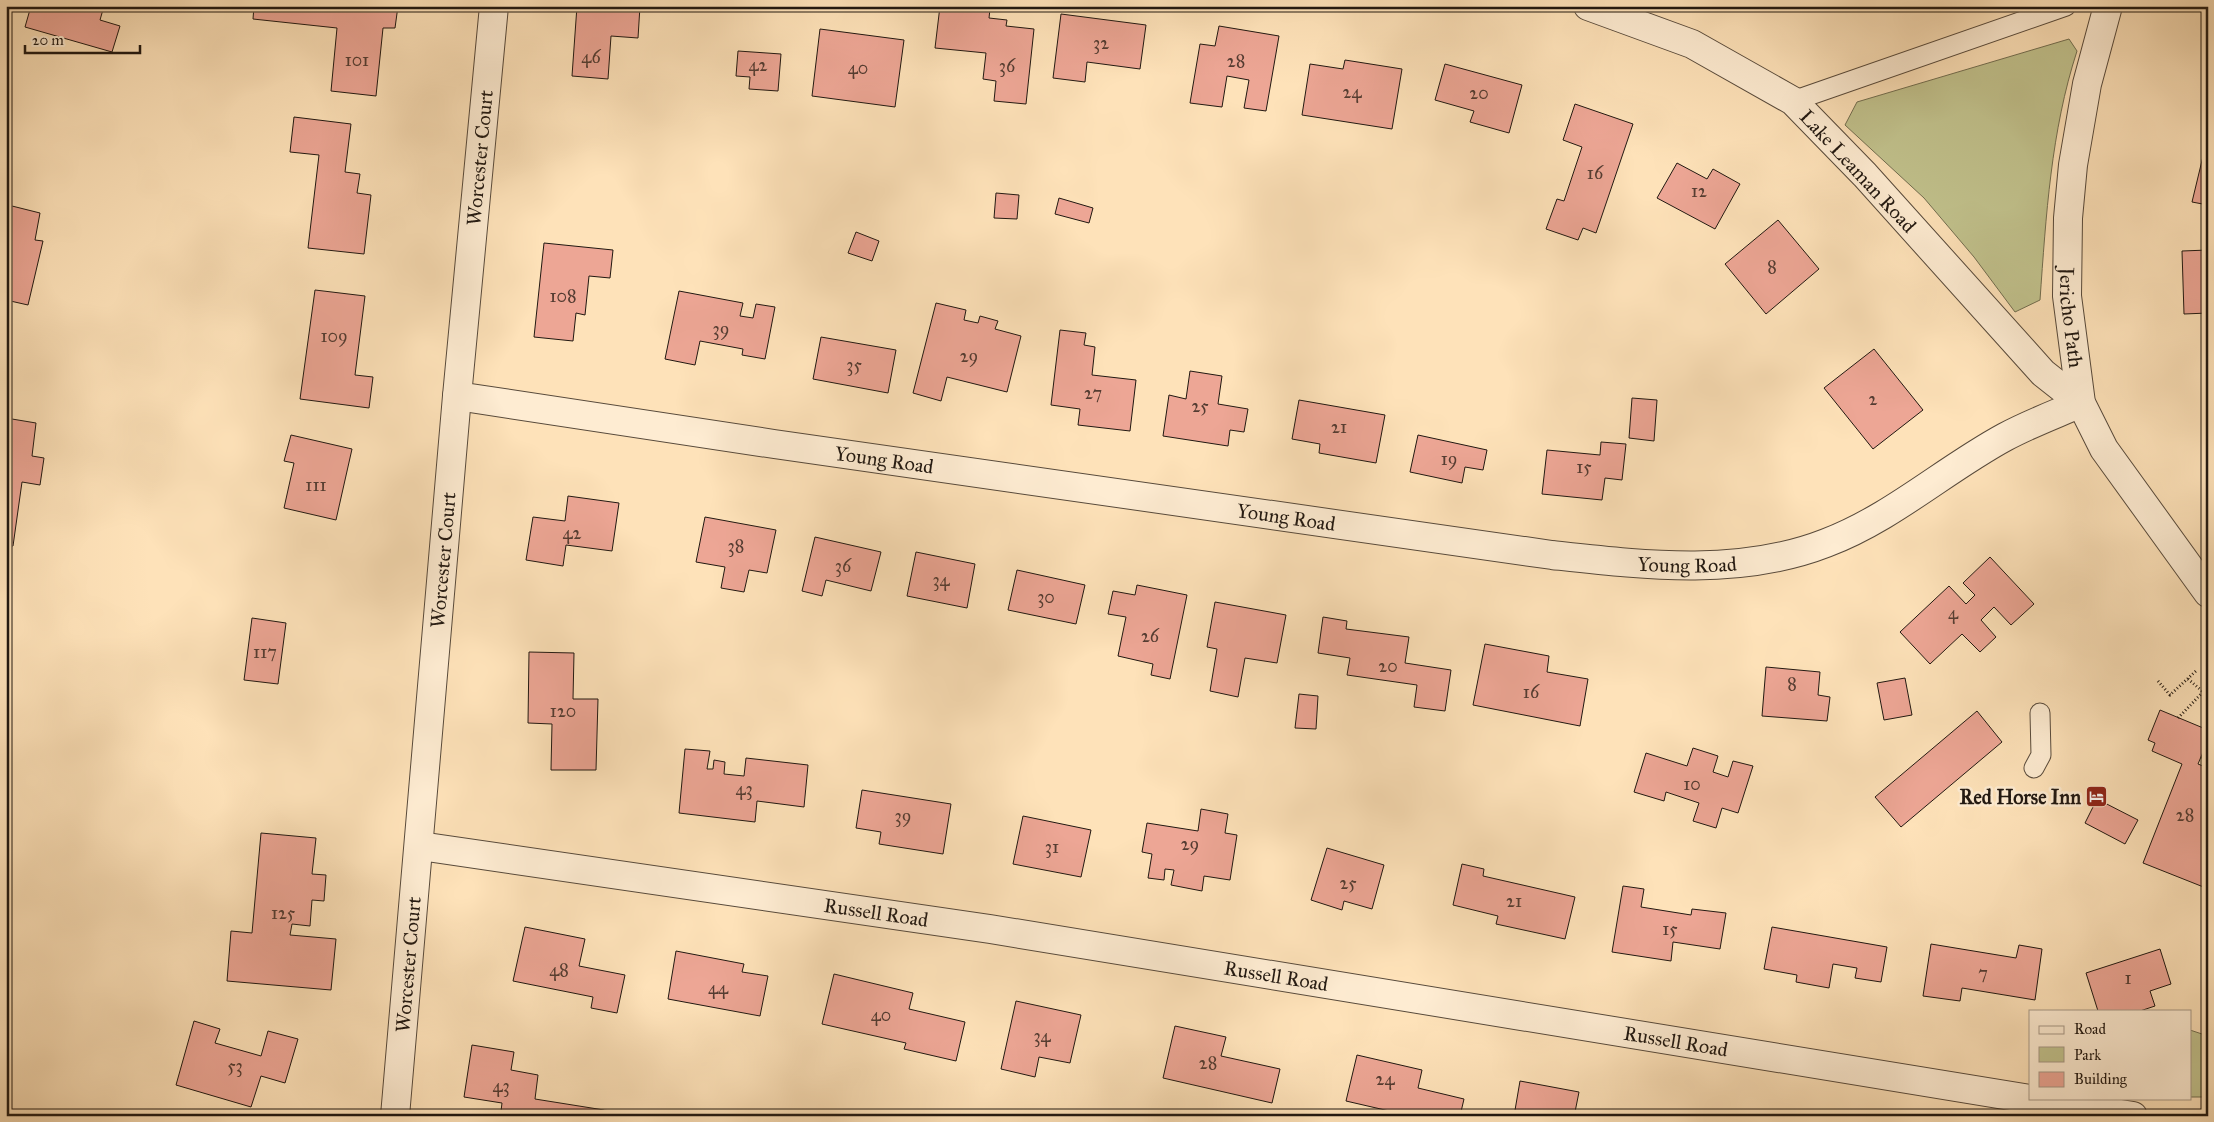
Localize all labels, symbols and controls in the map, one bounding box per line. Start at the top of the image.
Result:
scale bar [25,22,140,54]
text: 20 m [32,31,64,49]
house number: 32 [1093,32,1109,54]
house number: 46 [581,46,601,68]
house number: 101 [345,49,369,71]
house number: 28 [1227,50,1245,72]
house number: 42 [749,54,768,76]
house number: 36 [999,55,1016,77]
house number: 40 [848,57,868,79]
house number: 24 [1343,81,1362,103]
house number: 20 [1469,82,1489,104]
street label: Worcester Court [461,89,498,227]
street label: Lake Leaman Road [1795,104,1921,238]
house number: 16 [1587,162,1604,184]
house number: 12 [1691,180,1707,202]
house number: 8 [1767,256,1777,278]
street label: Jericho Path [2054,265,2088,369]
house number: 108 [549,285,577,307]
house number: 39 [713,318,729,340]
house number: 109 [320,325,348,347]
house number: 29 [960,345,978,367]
house number: 35 [846,354,862,376]
house number: 27 [1084,382,1102,404]
house number: 2 [1869,388,1878,410]
house number: 25 [1191,395,1209,417]
house number: 21 [1331,416,1347,438]
street label: Young Road [833,441,935,479]
house number: 19 [1441,448,1457,470]
house number: 15 [1576,456,1592,478]
house number: 111 [305,474,327,496]
street label: Worcester Court [425,491,461,629]
street label: Young Road [1235,498,1337,536]
house number: 42 [563,522,582,544]
house number: 38 [728,535,744,557]
street label: Young Road [1637,551,1738,579]
house number: 36 [835,555,852,577]
house number: 34 [932,569,951,591]
house number: 30 [1037,586,1055,608]
house number: 4 [1948,602,1959,624]
house number: 26 [1141,625,1160,647]
house number: 117 [253,641,277,663]
house number: 20 [1378,655,1398,677]
house number: 8 [1787,673,1797,695]
house number: 16 [1523,681,1540,703]
house number: 120 [550,700,576,722]
house number: 10 [1683,773,1701,795]
house number: 43 [735,778,753,800]
place label: Red Horse Inn [1960,785,2081,809]
hotel icon: Red Horse Inn [2085,785,2109,809]
house number: 28 [2176,804,2194,826]
house number: 39 [895,805,911,827]
house number: 29 [1181,833,1199,855]
house number: 31 [1045,836,1059,858]
house number: 25 [1339,872,1357,894]
house number: 21 [1506,890,1522,912]
street label: Russell Road [822,893,930,932]
street label: Worcester Court [390,896,426,1033]
house number: 125 [271,902,296,924]
house number: 15 [1662,918,1678,940]
street label: Russell Road [1222,955,1330,996]
house number: 48 [549,959,569,981]
house number: 7 [1978,962,1988,984]
house number: 1 [2124,967,2132,989]
house number: 44 [708,977,729,999]
house number: 40 [871,1004,891,1026]
legend [2029,1010,2192,1100]
text: Road [2074,1020,2106,1038]
street label: Russell Road [1622,1021,1730,1062]
house number: 34 [1033,1025,1052,1047]
text: Park [2074,1046,2101,1064]
house number: 28 [1199,1052,1217,1074]
house number: 53 [227,1055,243,1077]
house number: 24 [1376,1068,1395,1090]
text: Building [2074,1070,2128,1088]
house number: 43 [492,1075,510,1097]

